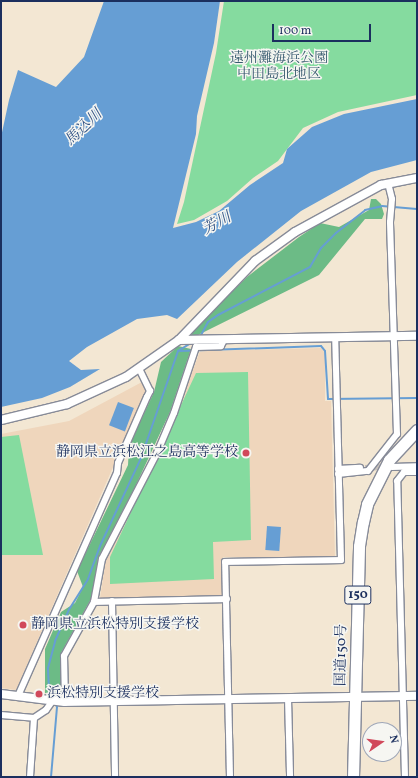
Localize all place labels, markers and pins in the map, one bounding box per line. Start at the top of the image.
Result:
place label: 静岡県立浜松江之島高等学校 [56,445,238,461]
marker: 静岡県立浜松江之島高等学校 [241,448,251,458]
place label: 静岡県立浜松特別支援学校 [31,617,199,633]
marker: 静岡県立浜松特別支援学校 [18,620,28,630]
place label: 浜松特別支援学校 [47,686,159,702]
marker: 浜松特別支援学校 [34,689,44,699]

